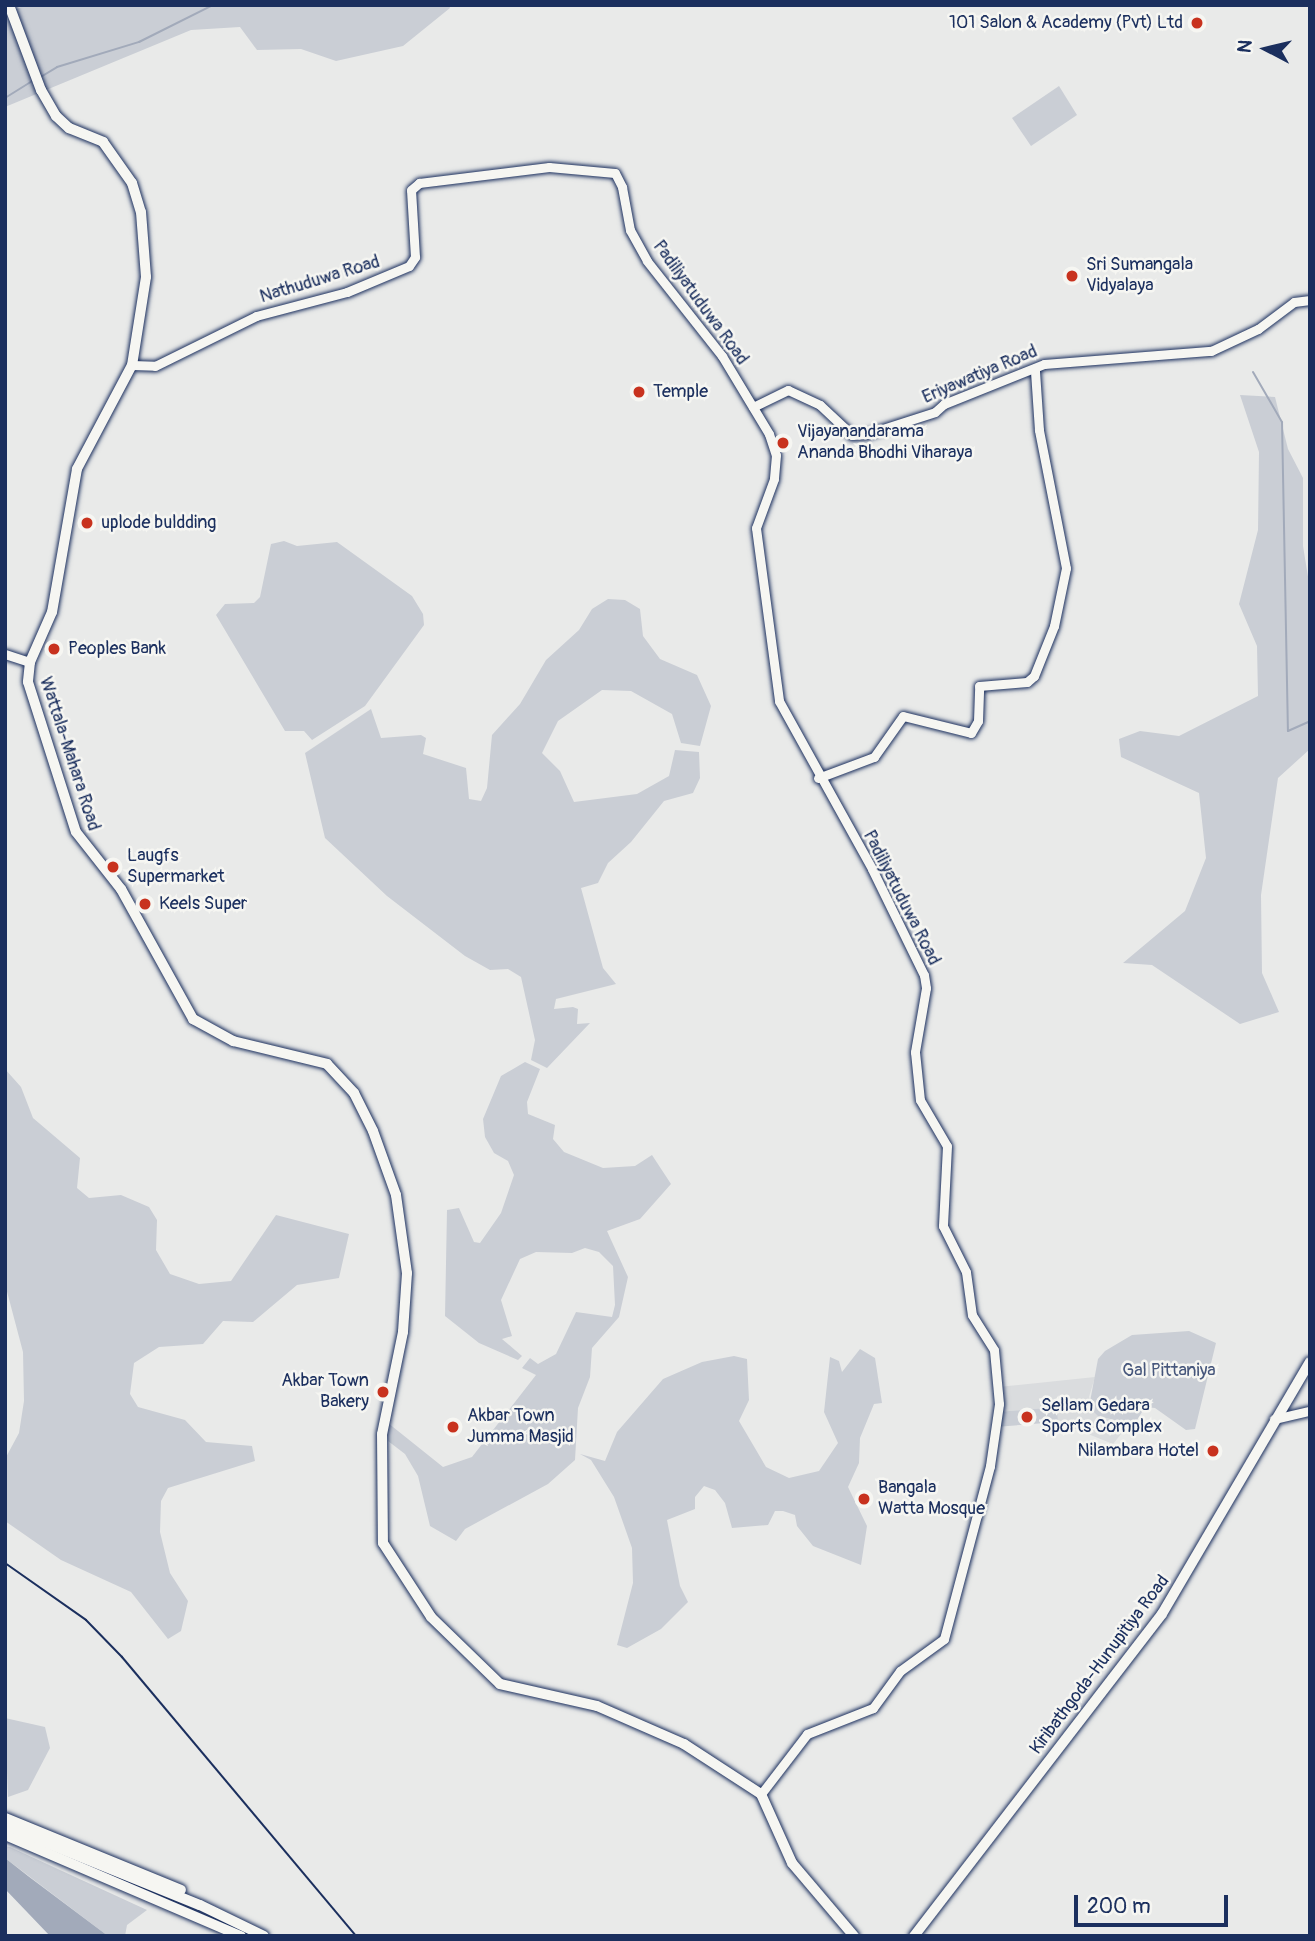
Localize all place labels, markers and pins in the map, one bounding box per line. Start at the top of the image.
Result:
place label: 101 Salon & Academy (Pvt) Ltd [949,12,1183,34]
marker: 101 Salon & Academy (Pvt) Ltd [1189,15,1205,31]
place label: Sri Sumangala Vidyalaya [1086,255,1193,298]
marker: Sri Sumangala Vidyalaya [1064,268,1080,284]
place label: Temple [653,381,708,403]
marker: Temple [631,384,647,400]
place label: Vijayanandarama Ananda Bhodhi Viharaya [797,422,972,464]
marker: Vijayanandarama Ananda Bhodhi Viharaya [775,435,791,451]
place label: uplode buldding [101,512,216,534]
marker: uplode buldding [79,515,95,531]
place label: Peoples Bank [68,638,166,660]
marker: Peoples Bank [46,641,62,657]
place label: Laugfs Supermarket [127,846,225,888]
marker: Laugfs Supermarket [105,859,121,875]
place label: Keels Super [159,893,247,915]
marker: Keels Super [137,896,153,912]
place label: Akbar Town Bakery [281,1371,369,1414]
marker: Akbar Town Bakery [375,1384,391,1400]
place label: Sellam Gedara Sports Complex [1041,1396,1162,1438]
place label: Akbar Town Jumma Masjid [467,1406,574,1448]
marker: Sellam Gedara Sports Complex [1019,1409,1035,1425]
marker: Akbar Town Jumma Masjid [445,1419,461,1435]
place label: Nilambara Hotel [1078,1440,1199,1462]
marker: Nilambara Hotel [1205,1443,1221,1459]
place label: Bangala Watta Mosque [878,1478,985,1520]
marker: Bangala Watta Mosque [856,1491,872,1507]

